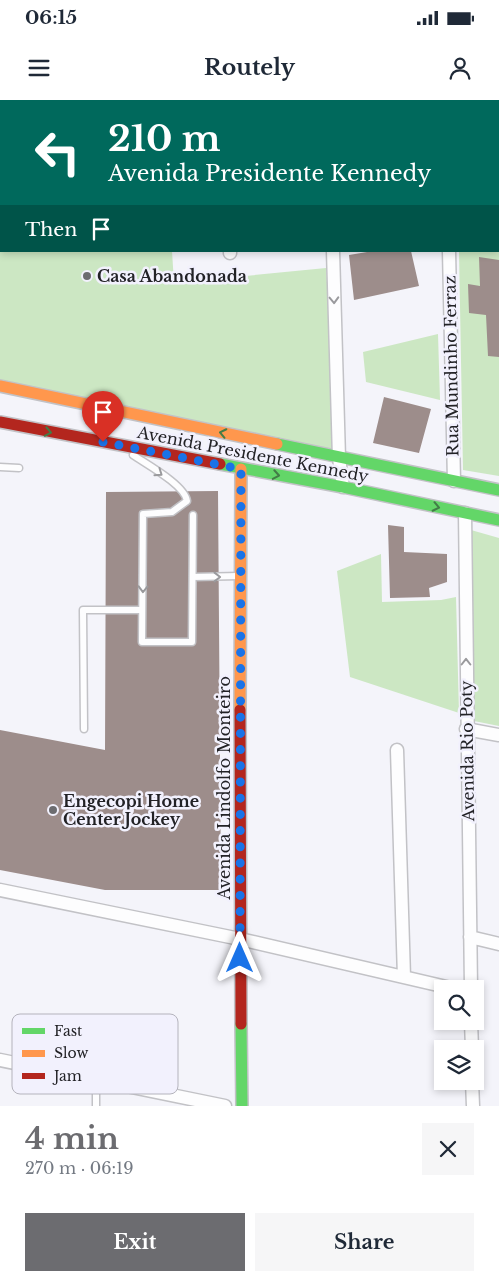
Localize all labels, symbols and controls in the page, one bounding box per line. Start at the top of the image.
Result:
text: 06:15 [25,6,77,29]
icon: menu [25,54,53,82]
text: Routely [204,54,295,81]
icon: person [446,54,474,82]
text: 210 m [108,117,221,160]
icon: left [25,120,90,185]
text: Avenida Presidente Kennedy [108,160,431,187]
icon: arrive [87,215,115,243]
text: Then [25,218,77,241]
place label: Casa Abandonada [97,266,247,286]
marker: Casa Abandonada [81,270,93,282]
street label: Rua Mundinho Ferraz [439,275,463,457]
one-way arrow [329,296,340,304]
pin [82,391,124,442]
icon: arrive [89,398,117,426]
street label: Avenida Presidente Kennedy [135,422,371,486]
one-way arrow [43,426,52,436]
one-way arrow [219,428,227,439]
one-way arrow [154,467,163,476]
one-way arrow [272,470,281,480]
one-way arrow [431,501,440,512]
one-way arrow [214,572,221,582]
one-way arrow [138,586,148,593]
one-way arrow [461,658,471,666]
street label: Avenida Lindolfo Monteiro [214,676,234,901]
street label: Avenida Rio Poty [456,680,478,823]
place label: Engecopi Home Center Jockey [63,791,199,829]
marker: Engecopi Home Center Jockey [47,804,59,816]
position arrow [213,931,265,983]
map controls [434,980,484,1090]
button: search [434,980,484,1030]
legend [12,1014,178,1094]
text: Fast [54,1022,83,1040]
button: layers [434,1040,484,1090]
text: Slow [54,1044,88,1062]
text: Jam [52,1067,82,1085]
text: 4 min [25,1120,119,1157]
button: close [422,1123,474,1175]
text: 270 m · 06:19 [25,1158,134,1178]
button: Exit [25,1213,245,1271]
button: Share [255,1213,474,1271]

